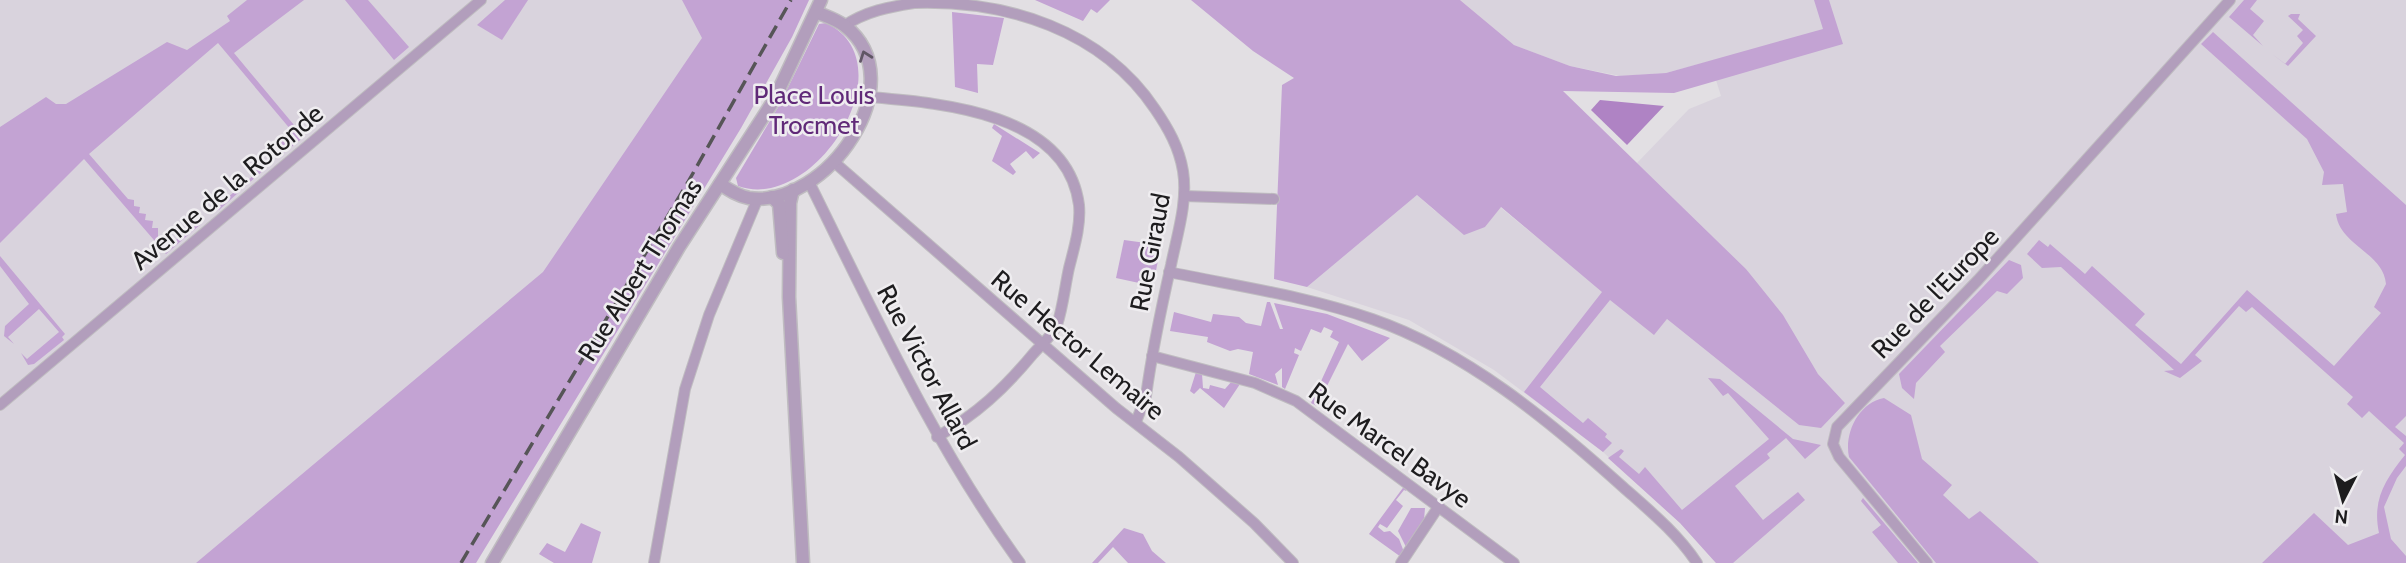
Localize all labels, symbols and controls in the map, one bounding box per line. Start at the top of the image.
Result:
one-way arrow [859,51,873,63]
park label: Place Louis Trocmet [753,79,875,141]
street label: Avenue de la Rotonde [124,97,330,277]
street label: Rue Albert Thomas [571,173,709,367]
street label: Rue Giraud [1123,190,1177,314]
street label: Rue de l'Europe [1865,221,2005,365]
street label: Rue Hector Lemaire [985,263,1171,427]
street label: Rue Victor Allard [870,279,984,455]
street label: Rue Marcel Bavye [1303,375,1477,515]
north arrow [2308,465,2378,535]
text: N [2333,504,2349,529]

